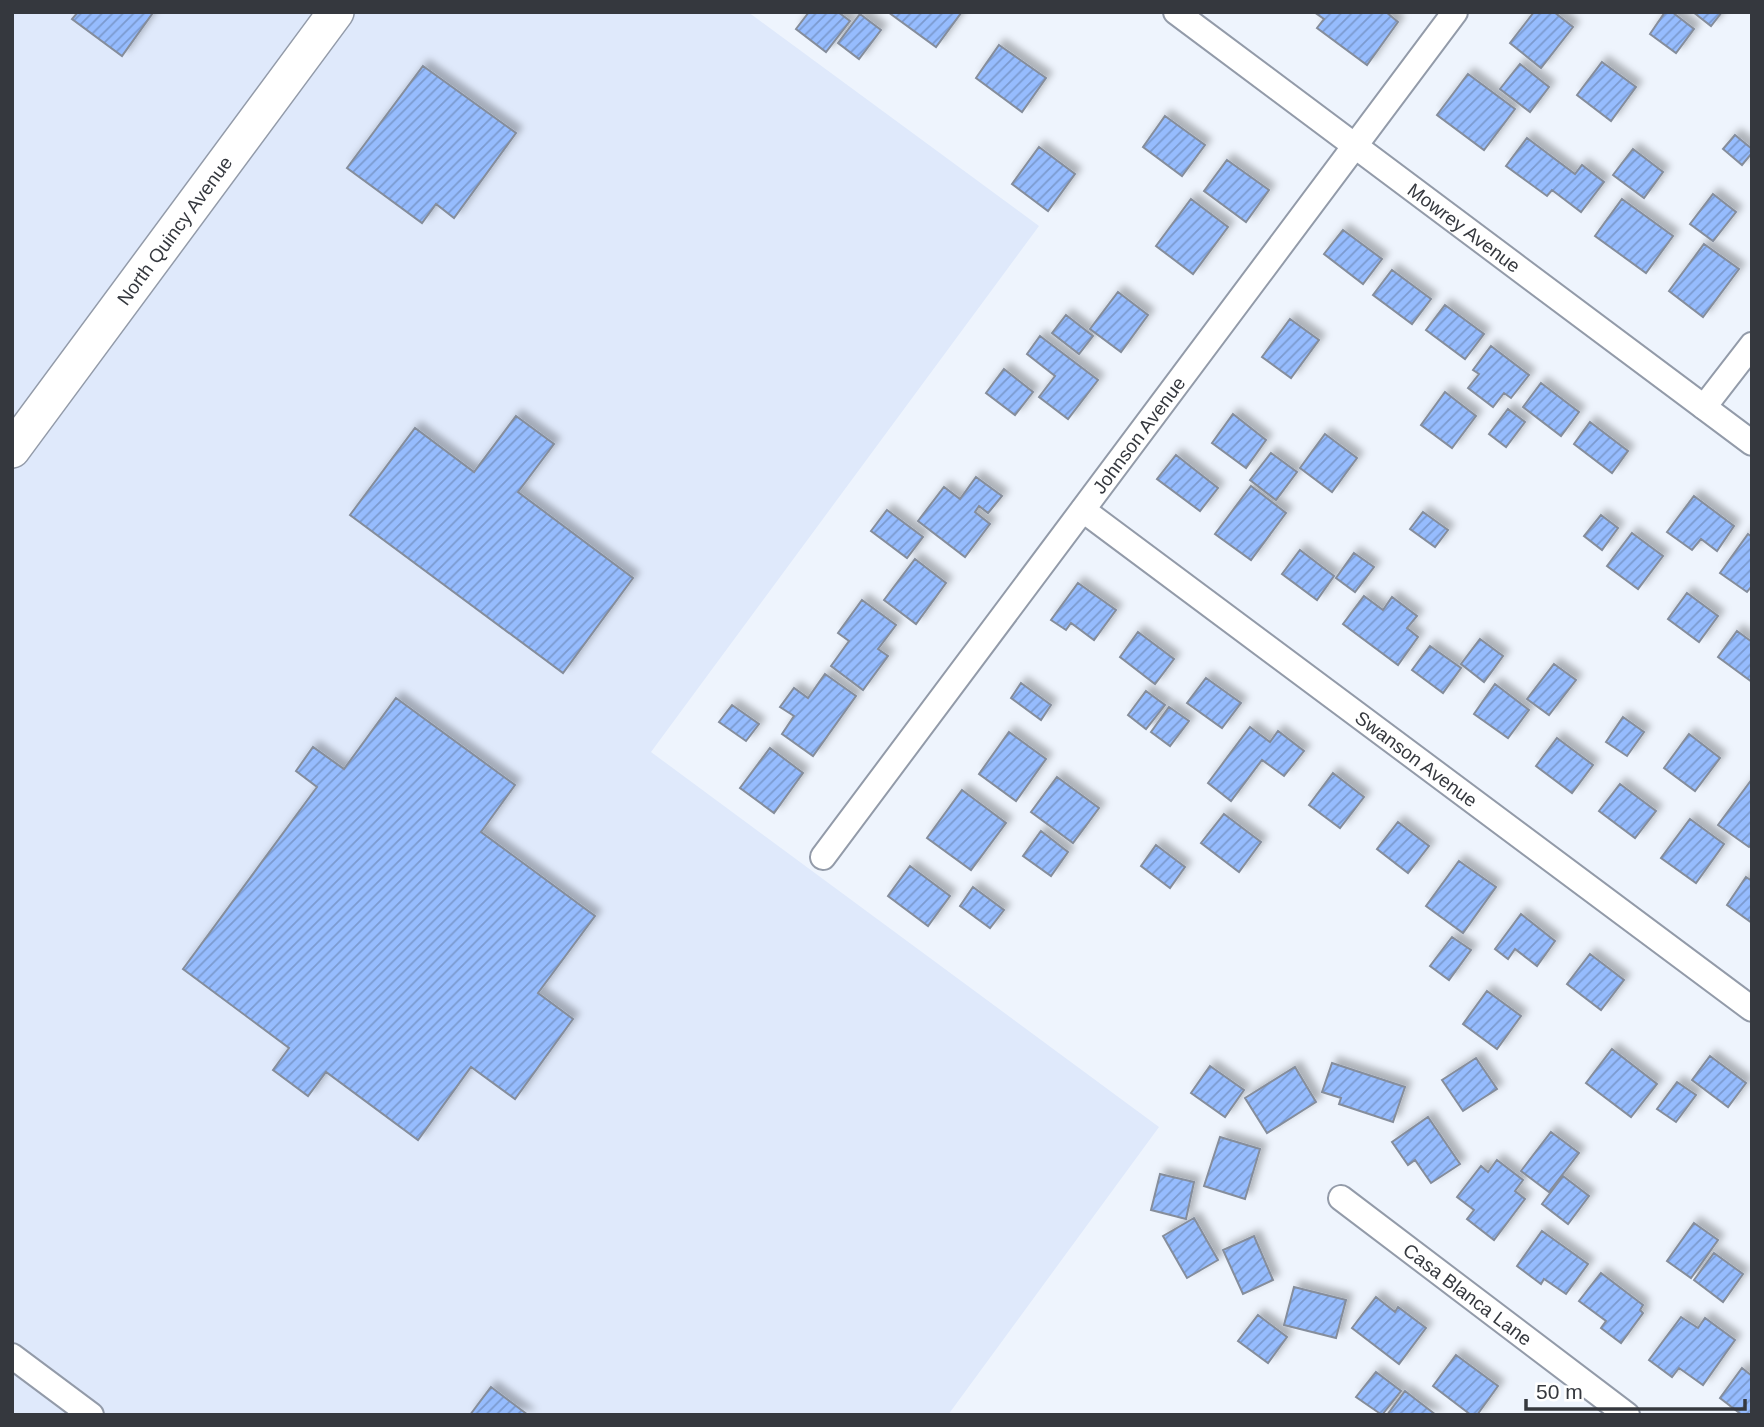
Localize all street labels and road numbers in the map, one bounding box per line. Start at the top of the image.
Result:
street label: North Quincy Avenue [113,152,237,309]
street label: Mowrey Avenue [1404,179,1524,277]
street label: Johnson Avenue [1089,373,1189,498]
street label: Swanson Avenue [1351,707,1481,811]
street label: Casa Blanca Lane [1399,1239,1536,1350]

